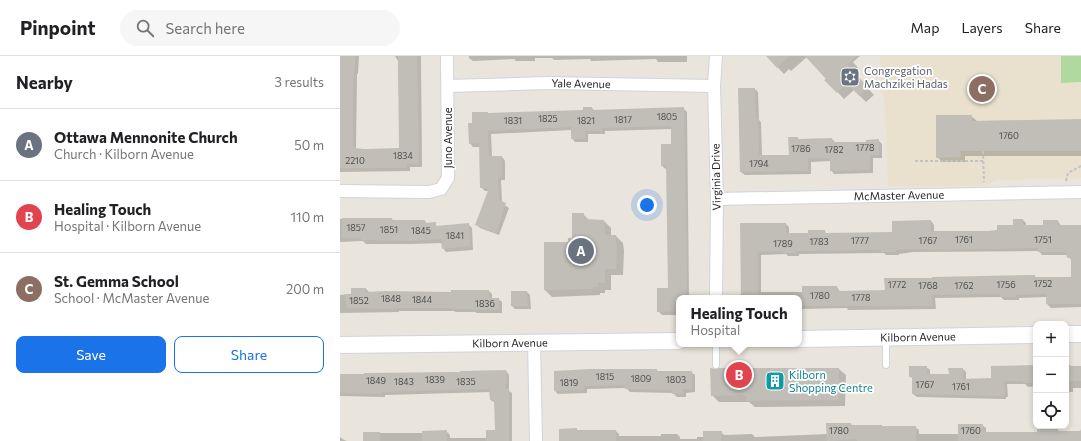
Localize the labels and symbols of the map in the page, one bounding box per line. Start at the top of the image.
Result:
place label: Congregation Machzikei Hadas [864,64,948,90]
synagogue icon: Congregation Machzikei Hadas [839,66,861,88]
pin: C [969,74,995,104]
street label: Yale Avenue [551,76,611,90]
street label: Juno Avenue [441,107,455,169]
house number: 1805 [657,111,677,122]
house number: 1825 [538,113,558,124]
house number: 1817 [614,114,632,125]
house number: 1831 [504,115,522,126]
house number: 1821 [577,115,595,126]
house number: 1760 [999,130,1019,141]
house number: 1778 [856,142,874,153]
street label: Virginia Drive [708,143,723,211]
house number: 1786 [791,143,811,154]
house number: 1782 [824,144,844,155]
house number: 1834 [393,150,414,161]
house number: 2210 [345,155,365,166]
house number: 1794 [749,158,769,169]
street label: McMaster Avenue [854,188,945,202]
your location [637,195,657,215]
house number: 1857 [346,222,366,233]
house number: 1851 [380,224,398,235]
house number: 1845 [411,225,431,236]
house number: 1841 [446,230,464,241]
house number: 1761 [955,234,973,245]
house number: 1751 [1034,234,1052,245]
house number: 1777 [851,235,869,246]
house number: 1767 [919,235,938,246]
pin: A [568,236,594,266]
house number: 1783 [809,236,829,247]
house number: 1789 [773,238,793,249]
house number: 1752 [1034,278,1052,289]
house number: 1772 [888,279,906,290]
house number: 1756 [996,279,1016,290]
house number: 1768 [918,280,938,291]
house number: 1762 [954,280,974,291]
house number: 1780 [810,290,830,301]
house number: 1778 [852,292,870,303]
house number: 1848 [381,293,401,304]
house number: 1844 [412,294,433,305]
house number: 1852 [349,295,369,306]
house number: 1836 [475,298,495,309]
street label: Kilborn Avenue [880,329,956,344]
street label: Kilborn Avenue [472,336,548,349]
pin: B [726,360,752,390]
place label: Kilborn Shopping Centre [789,368,873,394]
building icon: Kilborn Shopping Centre [764,370,786,392]
house number: 1815 [596,371,614,382]
house number: 1809 [631,373,651,384]
house number: 1839 [425,374,445,385]
house number: 1803 [666,374,686,385]
house number: 1849 [366,375,386,386]
house number: 1843 [394,376,414,387]
house number: 1835 [456,376,476,387]
house number: 1819 [560,377,578,388]
house number: 1767 [916,379,935,390]
house number: 1761 [952,381,970,392]
house number: 1780 [829,425,849,436]
house number: 1760 [961,425,981,436]

